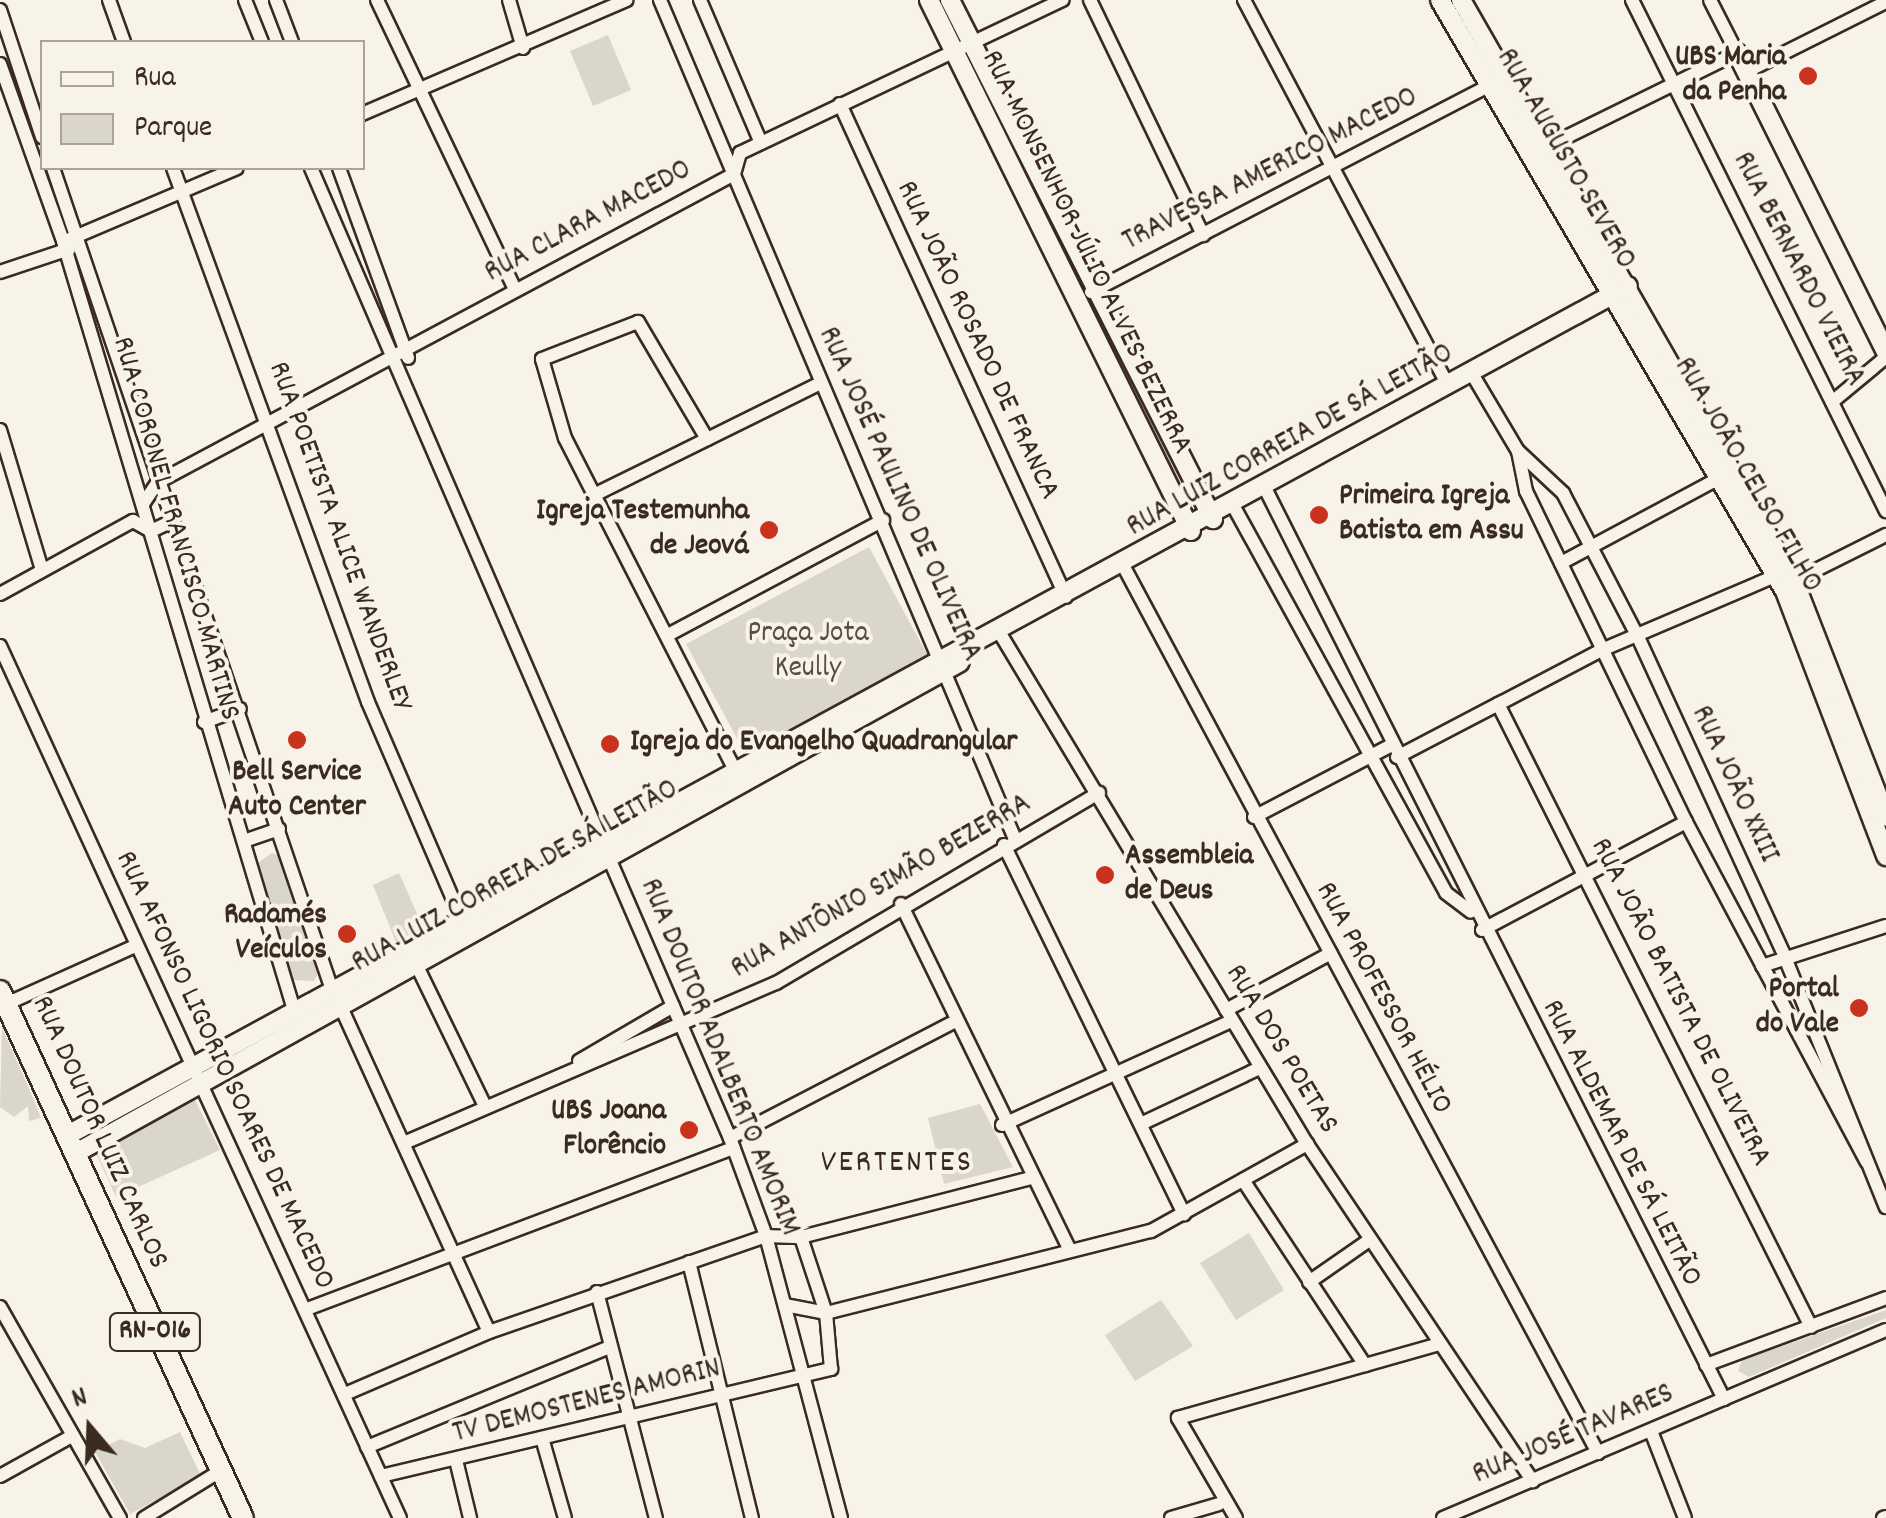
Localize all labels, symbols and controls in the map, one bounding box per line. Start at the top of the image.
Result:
legend [40,40,365,170]
place label: UBS Maria da Penha [1675,41,1786,112]
street label: RUA AUGUSTO SEVERO [1486,43,1642,277]
street label: RUA MONSENHOR JÚLIO ALVES BEZERRA [971,45,1199,461]
text: Rua [134,58,176,101]
marker: UBS Maria da Penha [1795,63,1821,89]
street label: TRAVESSA AMERICO MACEDO [1117,81,1425,261]
text: Parque [134,108,212,151]
street label: RUA BERNARDO VIEIRA [1722,147,1872,393]
street label: RUA CLARA MACEDO [480,153,698,293]
street label: RUA JOÃO ROSADO DE FRANCA [886,176,1066,506]
street label: RUA JOSÉ PAULINO DE OLIVEIRA [808,322,988,668]
street label: RUA CORONEL FRANCISCO MARTINS [102,333,246,725]
street label: RUA LUIZ CORREIA DE SÁ LEITÃO [1122,337,1460,547]
street label: RUA JOÃO CELSO FILHO [1664,352,1828,600]
street label: RUA POETISTA ALICE WANDERLEY [258,358,418,716]
place label: Primeira Igreja Batista em Assu [1339,480,1524,550]
place label: Igreja Testemunha de Jeová [536,495,749,566]
marker: Primeira Igreja Batista em Assu [1308,504,1330,526]
marker: Igreja Testemunha de Jeová [758,519,780,541]
park label: Praça Jota Keully [747,617,869,688]
street label: RUA JOÃO XXIII [1681,701,1785,869]
place label: Igreja do Evangelho Quadrangular [630,726,1017,762]
marker: Bell Service Auto Center [286,729,308,751]
marker: Igreja do Evangelho Quadrangular [599,733,621,755]
place label: Bell Service Auto Center [228,756,366,826]
street label: RUA LUIZ CORREIA DE SÁ LEITÃO [347,773,685,983]
street label: RUA ANTÔNIO SIMÃO BEZERRA [726,787,1038,989]
street label: RUA JOÃO BATISTA DE OLIVEIRA [1580,833,1778,1173]
place label: Assembleia de Deus [1125,840,1253,910]
street label: RUA AFONSO LIGORIO SOARES DE MACEDO [105,846,341,1296]
marker: Assembleia de Deus [1094,864,1116,886]
street label: RUA DOUTOR ADALBERTO AMORIM [630,874,806,1242]
street label: RUA PROFESSOR HÉLIO [1306,877,1458,1121]
place label: Radamés Veículos [224,899,327,970]
marker: Radamés Veículos [336,923,358,945]
street label: RUA DOS POETAS [1215,959,1345,1141]
place label: Portal do Vale [1756,973,1839,1044]
street label: RUA DOUTOR LUIZ CARLOS [22,991,174,1275]
street label: RUA ALDEMAR DE SÁ LEITÃO [1532,995,1708,1293]
marker: Portal do Vale [1848,997,1870,1019]
place label: UBS Joana Florêncio [551,1095,666,1166]
marker: UBS Joana Florêncio [676,1117,702,1143]
district label: VERTENTES [821,1145,973,1183]
road number: RN-016 [108,1309,202,1355]
street label: TV DEMOSTENES AMORIN [449,1352,725,1454]
street label: RUA JOSÉ TAVARES [1468,1377,1680,1495]
north arrow [40,1378,140,1478]
text: N [67,1378,93,1421]

